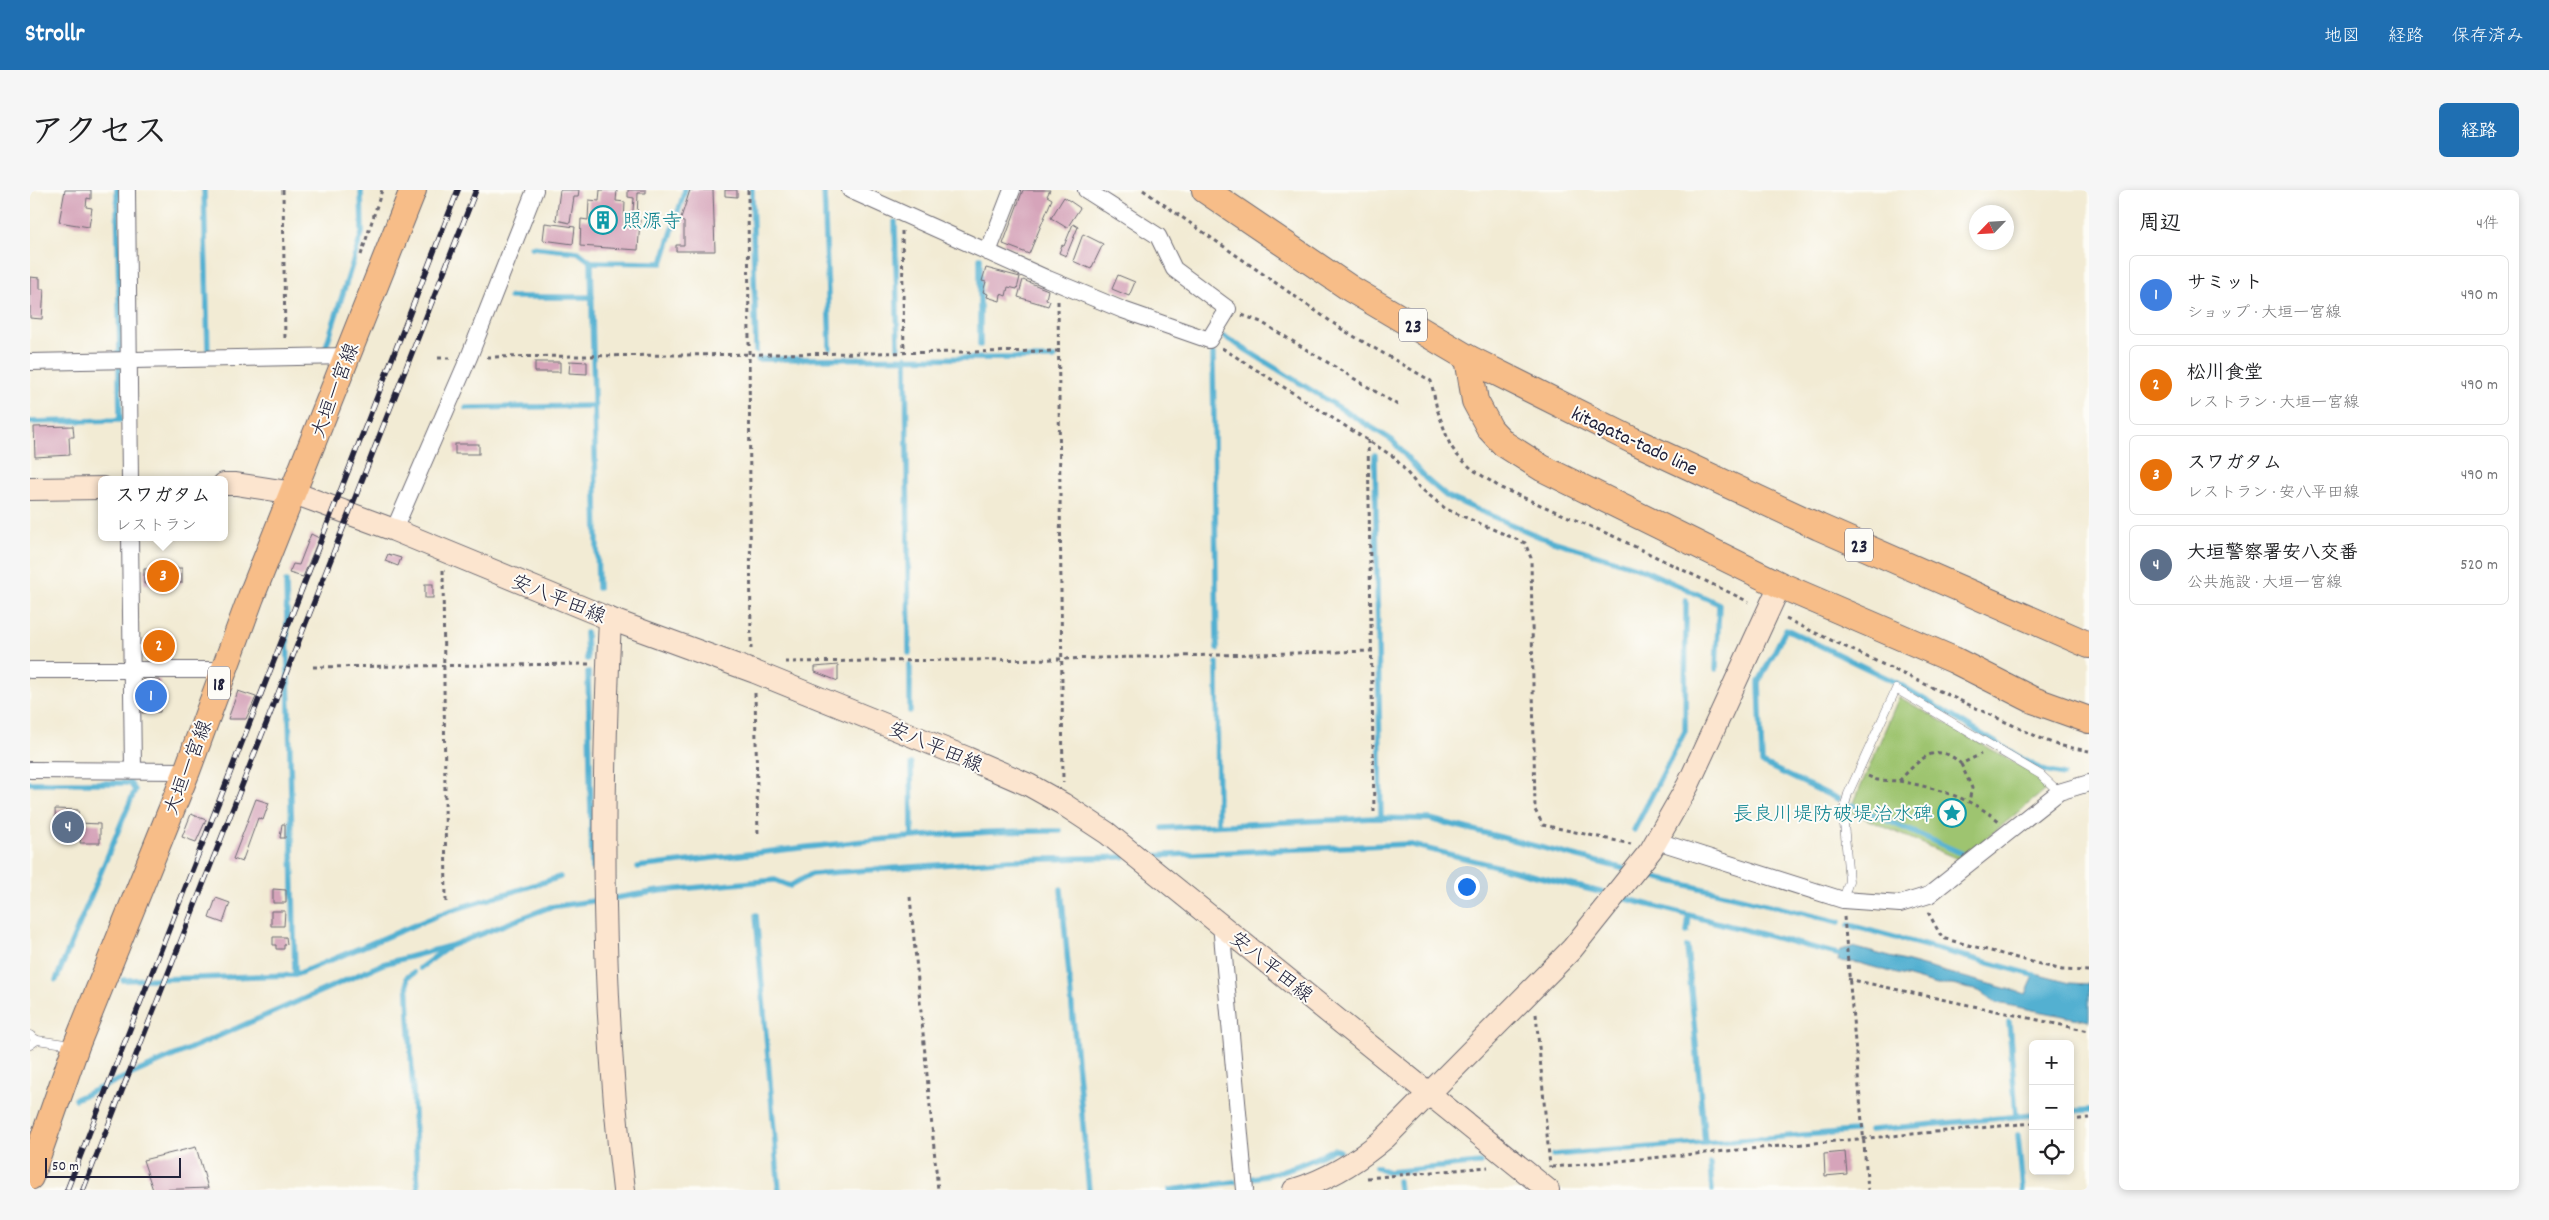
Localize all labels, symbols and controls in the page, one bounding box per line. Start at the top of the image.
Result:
text: Strollr [25,18,84,52]
text: 地図 [2324,25,2360,50]
text: 経路 [2388,25,2424,50]
text: 保存済み [2452,25,2524,50]
button: 経路 [2439,103,2519,157]
text: アクセス [30,110,168,160]
building icon: 照源寺 [588,205,618,235]
north arrow [1969,205,2014,250]
place label: 照源寺 [622,209,682,237]
text: 周辺 [2139,210,2181,240]
text: 4件 [2476,213,2499,236]
text: サミット [2187,271,2263,298]
text: 1 [2154,284,2158,307]
text: 490 m [2461,284,2498,307]
text: ショップ · 大垣一宮線 [2187,302,2341,325]
road number: 23 [1399,308,1427,342]
street label: 大垣一宮線 [306,339,368,443]
text: 松川食堂 [2187,361,2263,388]
text: 2 [2153,374,2160,397]
text: 490 m [2461,374,2498,397]
text: レストラン · 大垣一宮線 [2187,392,2359,415]
street label: kitagata-tado line [1566,401,1702,484]
text: スワガタム [2187,451,2282,478]
text: 3 [2152,464,2160,487]
text: 490 m [2461,464,2498,487]
popup [98,476,228,541]
text: レストラン · 安八平田線 [2187,482,2359,505]
text: スワガタム [115,484,211,511]
text: レストラン [115,515,197,538]
road number: 23 [1845,528,1873,562]
text: 大垣警察署安八交番 [2187,541,2358,568]
text: 4 [2153,554,2159,577]
text: 520 m [2460,554,2498,577]
pin: 3 [147,557,179,595]
street label: 安八平田線 [506,569,609,632]
text: 公共施設 · 大垣一宮線 [2187,572,2342,595]
pin: 2 [143,627,175,665]
road number: 18 [208,666,230,699]
pin: 1 [135,677,167,715]
street label: 大垣一宮線 [159,716,221,820]
street label: 安八平田線 [883,716,986,781]
place icon: 長良川堤防破堤治水碑 [1937,798,1967,828]
place label: 長良川堤防破堤治水碑 [1733,802,1933,830]
pin: 4 [52,808,84,846]
your location [1454,874,1480,900]
street label: 安八平田線 [1222,926,1318,1011]
map controls [2029,1040,2074,1175]
button: + [2029,1040,2074,1085]
button: − [2029,1085,2074,1130]
button: locate [2029,1130,2074,1175]
scale bar [45,1155,181,1178]
text: 50 m [52,1157,79,1177]

